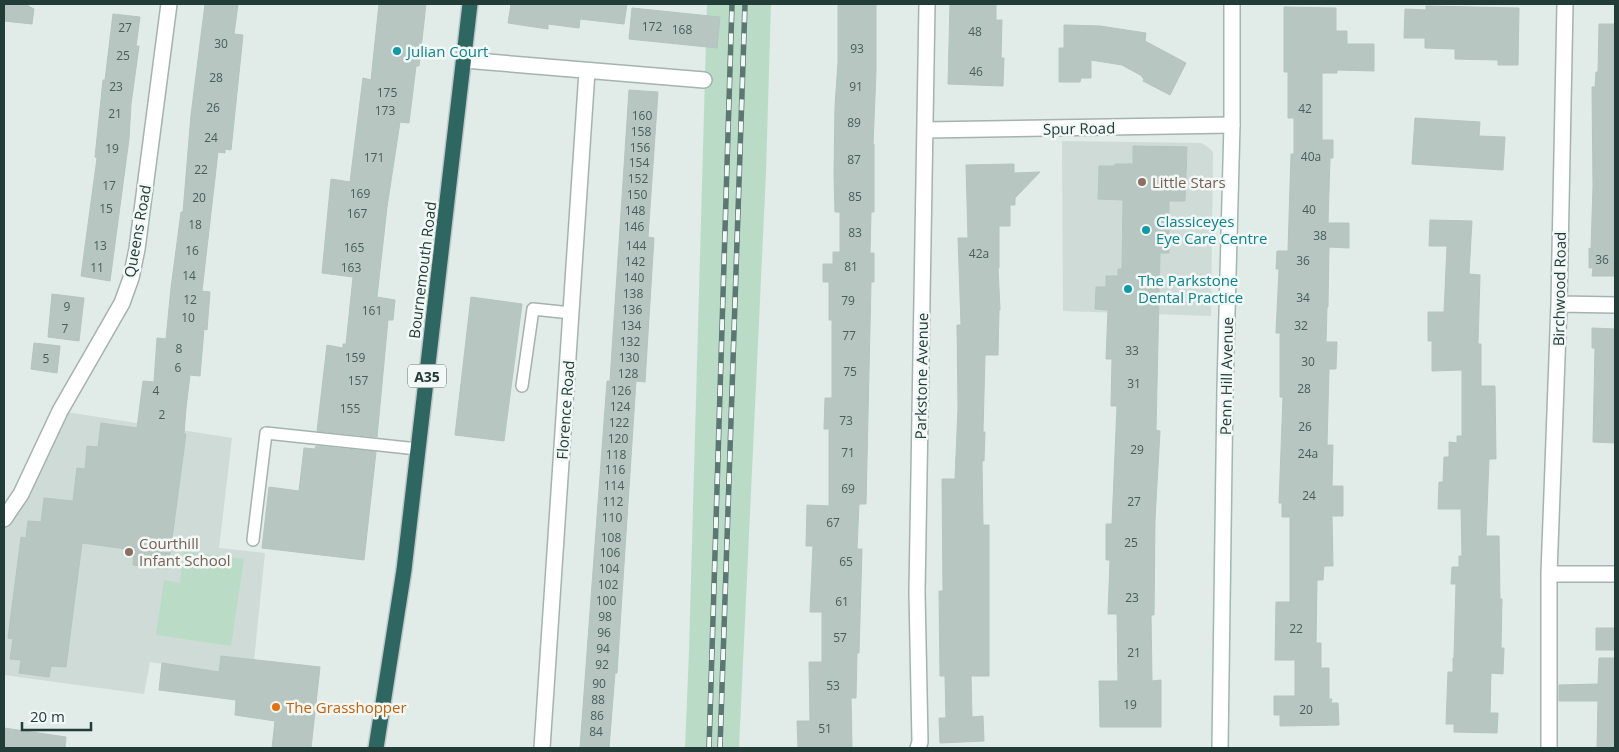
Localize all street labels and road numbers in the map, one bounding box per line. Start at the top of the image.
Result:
street label: Spur Road [1043,117,1115,139]
street label: Queens Road [119,183,155,279]
street label: Bournemouth Road [404,200,440,340]
street label: Birchwood Road [1548,232,1570,346]
street label: Parkstone Avenue [910,313,932,439]
street label: Penn Hill Avenue [1215,317,1237,435]
street label: Florence Road [552,360,578,460]
road number: A35 [408,364,446,388]

